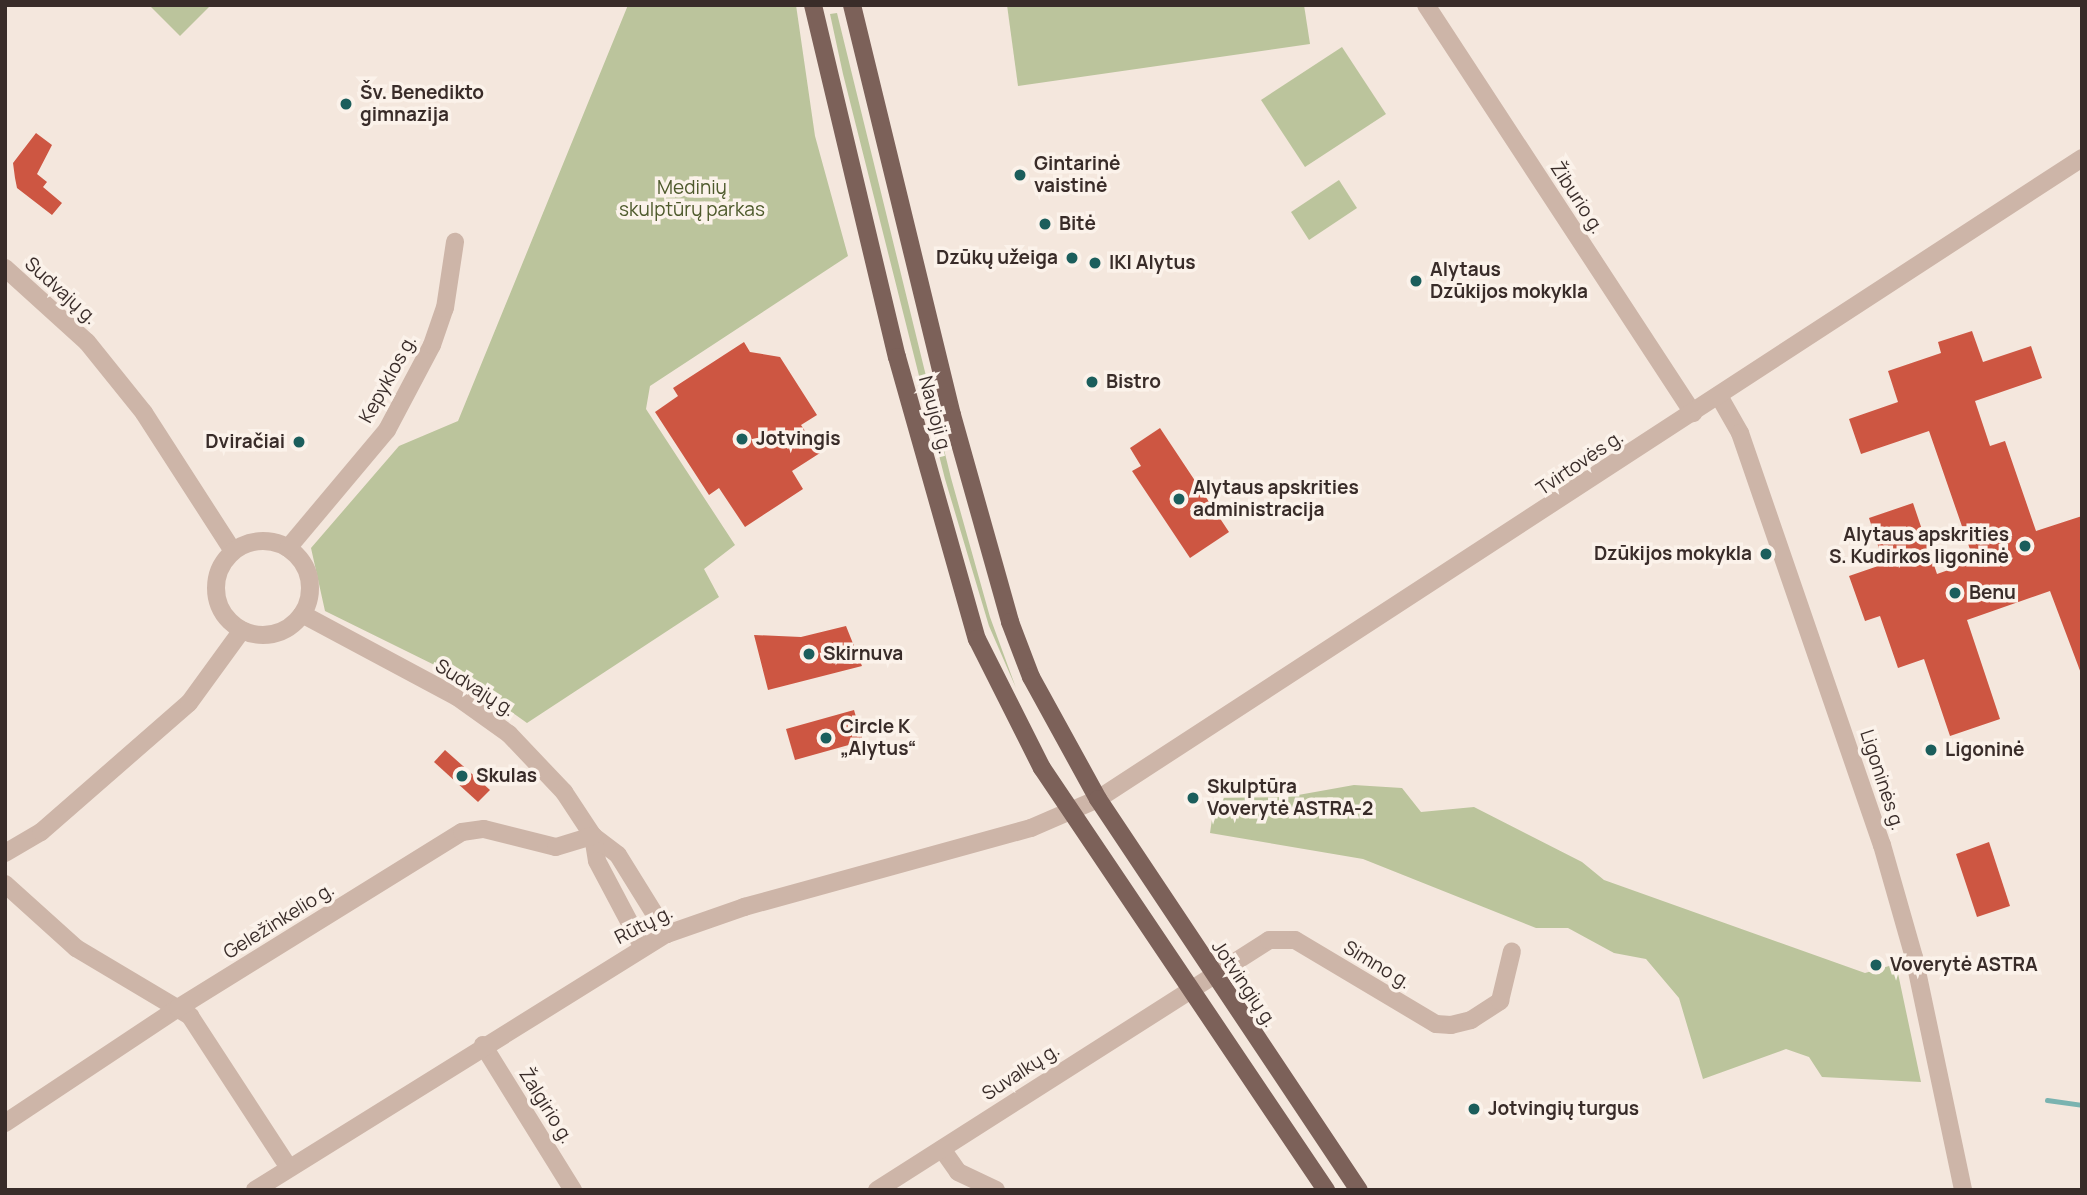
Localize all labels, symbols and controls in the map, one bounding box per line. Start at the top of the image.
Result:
place label: Šv. Benedikto gimnazija [360,82,484,126]
marker: Šv. Benedikto gimnazija [338,96,354,112]
place label: Gintarinė vaistinė [1034,153,1121,197]
street label: Žiburio g. [1545,158,1609,238]
marker: Gintarinė vaistinė [1012,167,1028,183]
park label: Medinių skulptūrų parkas [619,177,765,221]
place label: Bitė [1059,213,1096,235]
marker: Bitė [1037,216,1053,232]
place label: Dzūkų užeiga [936,247,1058,269]
marker: Dzūkų užeiga [1064,250,1080,266]
street label: Sudvajų g. [20,252,102,330]
place label: IKI Alytus [1109,252,1196,274]
marker: IKI Alytus [1087,255,1103,271]
place label: Alytaus Dzūkijos mokykla [1430,259,1588,303]
marker: Alytaus Dzūkijos mokykla [1408,273,1424,289]
street label: Kepyklos g. [354,331,422,427]
place label: Bistro [1106,371,1161,393]
street label: Naujoji g. [914,373,956,457]
marker: Bistro [1084,374,1100,390]
street label: Tvirtovės g. [1532,426,1628,500]
place label: Jotvingis [756,428,841,450]
place label: Dviračiai [205,431,285,453]
marker: Jotvingis [734,431,750,447]
marker: Dviračiai [291,434,307,450]
place label: Alytaus apskrities administracija [1193,477,1359,521]
marker: Alytaus apskrities administracija [1171,491,1187,507]
place label: Alytaus apskrities S. Kudirkos ligoninė [1829,524,2009,568]
marker: Alytaus apskrities S. Kudirkos ligoninė [2015,536,2035,556]
place label: Dzūkijos mokykla [1594,543,1752,565]
marker: Dzūkijos mokykla [1758,546,1774,562]
place label: Benu [1969,582,2016,604]
marker: Benu [1947,585,1963,601]
place label: Skirnuva [823,643,903,665]
marker: Skirnuva [801,646,817,662]
street label: Sudvajų g. [431,655,519,721]
place label: Circle K „Alytus“ [840,716,916,760]
street label: Ligoninės g. [1855,727,1909,833]
marker: Circle K „Alytus“ [818,730,834,746]
place label: Ligoninė [1945,739,2024,761]
marker: Ligoninė [1923,742,1939,758]
place label: Skulas [476,765,537,787]
marker: Skulas [454,768,470,784]
place label: Skulptūra Voverytė ASTRA-2 [1207,776,1373,820]
marker: Skulptūra Voverytė ASTRA-2 [1185,790,1201,806]
street label: Geležinkelio g. [219,878,339,964]
street label: Rūtų g. [611,901,677,949]
street label: Jotvingių g. [1207,936,1281,1032]
street label: Simno g. [1339,936,1415,994]
place label: Voverytė ASTRA [1890,954,2038,976]
marker: Voverytė ASTRA [1868,957,1884,973]
street label: Suvalkų g. [978,1039,1064,1105]
street label: Žalgirio g. [514,1064,578,1148]
place label: Jotvingių turgus [1488,1098,1639,1120]
marker: Jotvingių turgus [1466,1101,1482,1117]

